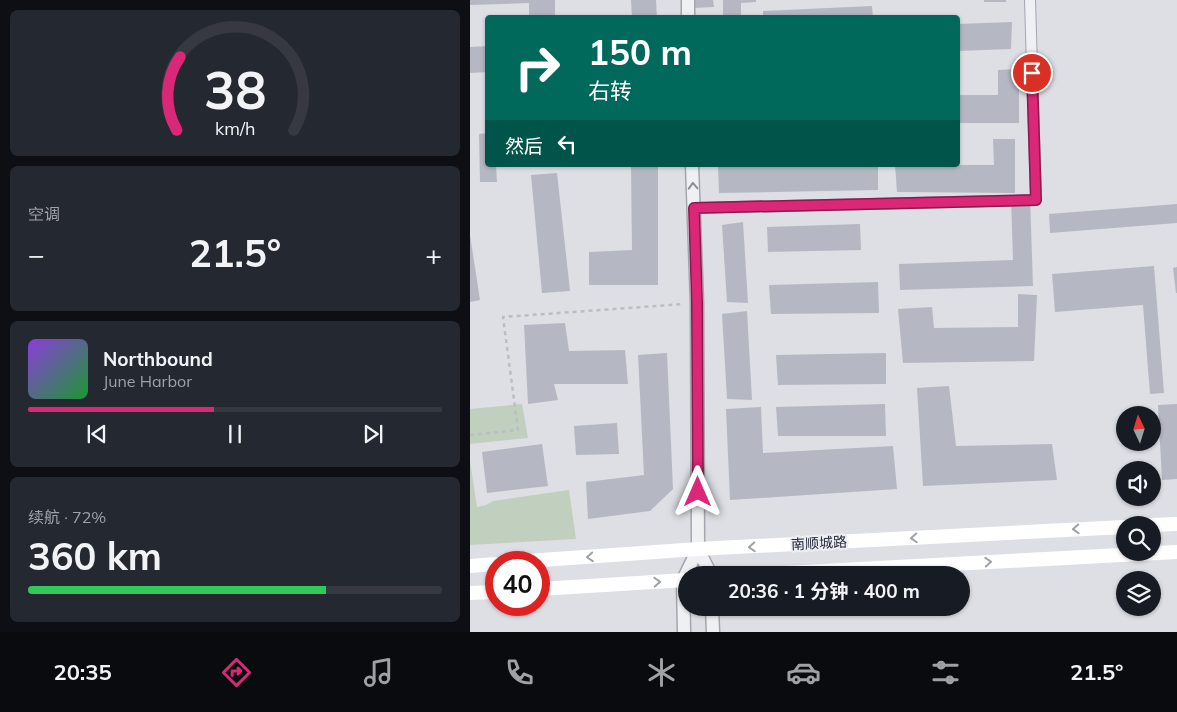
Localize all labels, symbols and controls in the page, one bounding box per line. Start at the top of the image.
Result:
text: 150 m [588,30,692,74]
icon: right [505,35,570,100]
pin [1011,52,1053,94]
text: 38 [204,57,266,122]
icon: arrive [1018,59,1046,87]
text: 右转 [588,77,632,105]
text: km/h [215,117,255,139]
icon: left [553,130,581,158]
text: 然后 [505,134,543,158]
one-way arrow [687,181,698,189]
text: 空调 [28,204,60,224]
text: 21.5° [189,229,281,277]
text: − [28,237,45,272]
text: + [425,237,442,272]
text: Northbound [103,347,213,371]
text: June Harbor [103,371,192,391]
north arrow [1116,406,1161,451]
map controls [1116,406,1161,616]
icon: previous [83,420,111,448]
icon: pause [221,420,249,448]
icon: next [359,420,387,448]
button: sound [1116,461,1161,506]
position arrow [671,465,723,517]
text: 续航 · 72% [28,507,106,527]
button: search [1116,516,1161,561]
one-way arrow [1072,524,1080,535]
text: 360 km [28,532,162,580]
one-way arrow [910,532,918,543]
street label: 南顺城路 [791,533,847,553]
one-way arrow [748,541,756,552]
speed limit sign: 40 [485,551,550,616]
one-way arrow [585,551,593,562]
one-way arrow [985,557,993,568]
button: layers [1116,571,1161,616]
one-way arrow [654,577,662,588]
text: 20:36 · 1 分钟 · 400 m [728,579,920,603]
icon: directions [219,655,254,690]
icon: music [361,655,396,690]
icon: phone [502,655,537,690]
icon: climate [644,655,679,690]
icon: car [786,655,821,690]
icon: filters [928,655,963,690]
text: 20:35 [53,658,112,686]
text: 21.5° [1070,658,1123,686]

